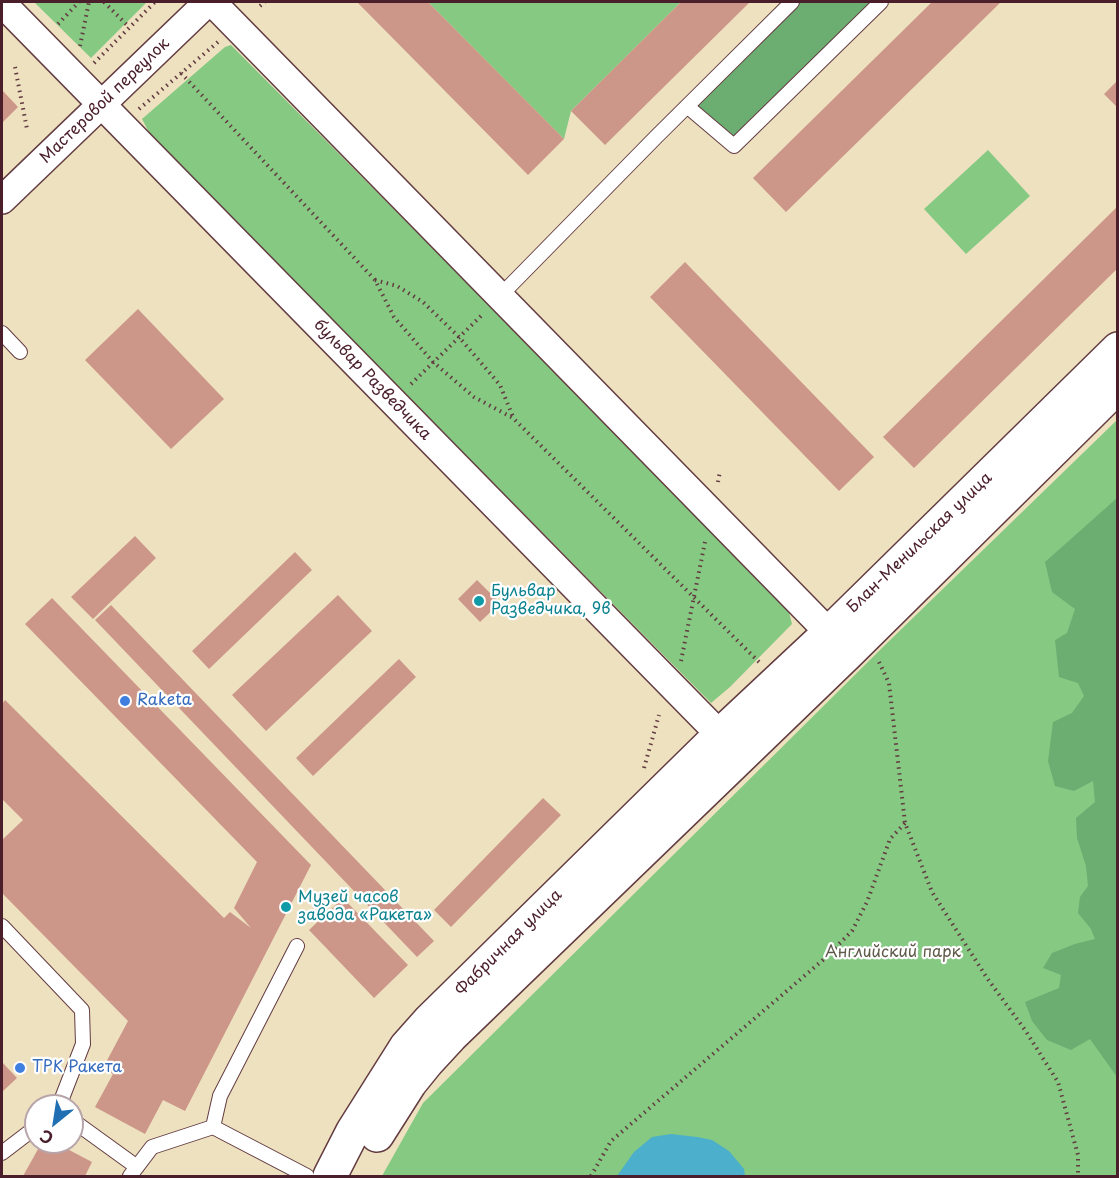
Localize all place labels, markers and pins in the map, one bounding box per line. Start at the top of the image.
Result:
place label: Бульвар Разведчика, 9в [491,582,610,620]
marker: Бульвар Разведчика, 9в [472,594,486,608]
place label: Raketa [137,691,192,711]
marker: Raketa [118,694,132,708]
place label: Музей часов завода «Ракета» [298,888,432,926]
marker: Музей часов завода «Ракета» [279,900,293,914]
place label: ТРК Ракета [32,1058,122,1078]
marker: ТРК Ракета [13,1061,27,1075]

